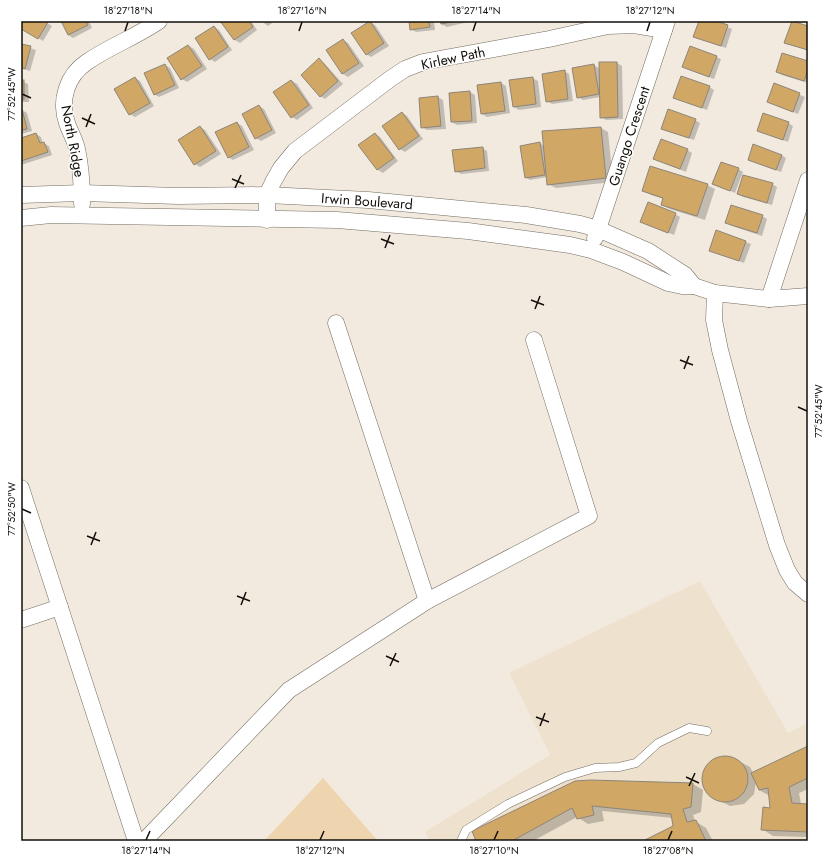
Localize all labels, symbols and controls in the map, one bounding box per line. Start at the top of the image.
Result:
text: 18°27'18"N [104,3,152,18]
text: 18°27'16"N [277,3,327,18]
text: 18°27'14"N [451,3,501,18]
text: 18°27'12"N [625,3,675,18]
street label: Kirlew Path [419,41,487,75]
text: 77°52'45"W [4,67,19,121]
street label: Guango Crescent [603,83,655,188]
street label: North Ridge [56,103,90,179]
street label: Irwin Boulevard [320,188,414,214]
text: 77°52'45"W [811,384,826,438]
text: 77°52'50"W [4,482,19,536]
text: 18°27'14"N [121,843,171,858]
text: 18°27'12"N [295,843,345,858]
text: 18°27'10"N [469,843,519,858]
text: 18°27'08"N [643,843,693,858]

